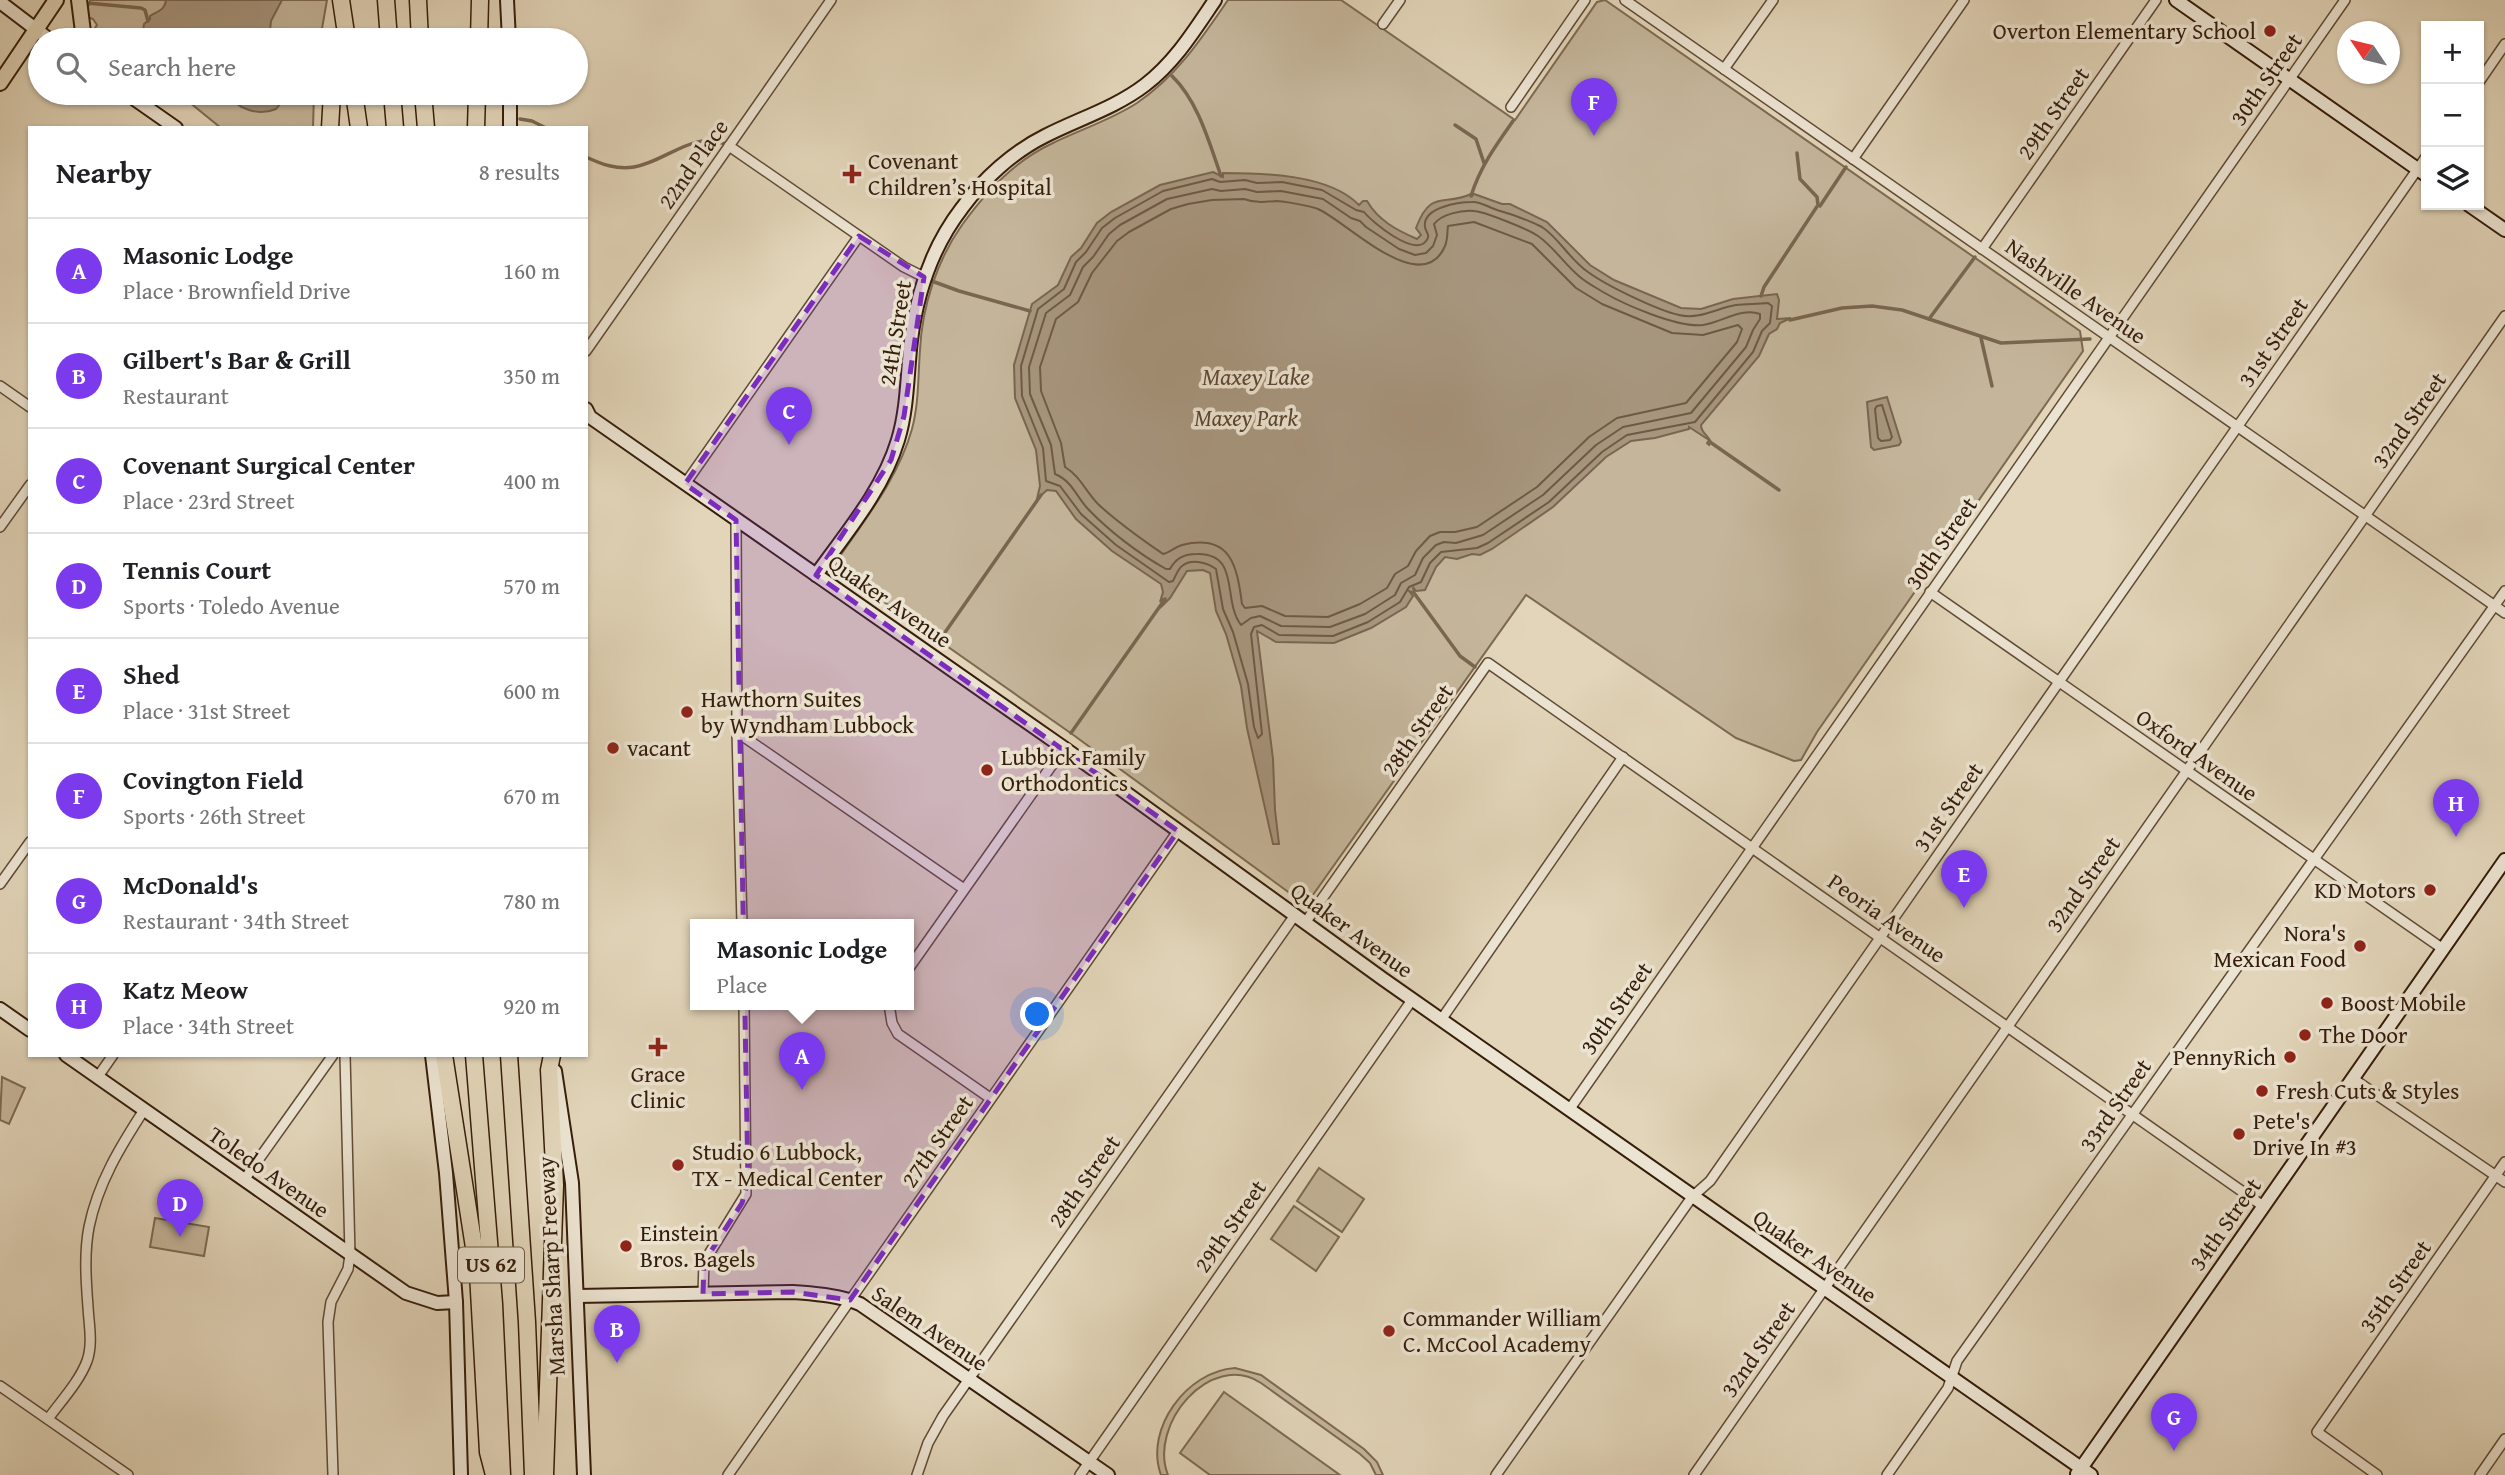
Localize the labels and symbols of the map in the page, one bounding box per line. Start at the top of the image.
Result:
place label: Overton Elementary School [1993,14,2256,47]
north arrow [2337,21,2400,84]
marker: Overton Elementary School [2262,23,2278,39]
street label: 30th Street [2222,26,2310,132]
street label: 29th Street [2009,60,2097,166]
pin: F [1571,78,1617,136]
street label: 22nd Place [650,112,736,215]
place label: Covenant Children’s Hospital [868,144,1052,203]
marker: Covenant Children’s Hospital [842,164,862,184]
street label: Nashville Avenue [1999,230,2153,352]
street label: 24th Street [870,278,919,388]
street label: 31st Street [2230,290,2316,393]
water label: Maxey Lake [1202,359,1310,394]
street label: 32nd Street [2363,365,2454,474]
pin: C [766,387,812,445]
park label: Maxey Park [1194,401,1298,434]
street label: 30th Street [1897,490,1985,596]
street label: Quaker Avenue [822,546,959,656]
street label: 28th Street [1373,677,1461,783]
place label: Hawthorn Suites by Wyndham Lubbock [701,682,914,741]
street label: Oxford Avenue [2130,700,2265,809]
marker: Hawthorn Suites by Wyndham Lubbock [679,704,695,720]
place label: vacant [627,731,691,764]
marker: vacant [605,740,621,756]
place label: Lubbick Family Orthodontics [1001,740,1146,799]
street label: 31st Street [1905,755,1991,858]
marker: Lubbick Family Orthodontics [979,762,995,778]
pin: H [2433,779,2479,837]
street label: 32nd Street [2037,829,2128,938]
pin: E [1941,850,1987,908]
street label: Peoria Avenue [1822,865,1953,971]
place label: KD Motors [2314,873,2416,906]
street label: Quaker Avenue [1284,874,1420,985]
marker: KD Motors [2422,882,2438,898]
place label: Nora's Mexican Food [2213,916,2347,975]
marker: Nora's Mexican Food [2352,938,2368,954]
street label: 30th Street [1572,955,1660,1061]
place label: Boost Mobile [2341,986,2466,1019]
marker: Boost Mobile [2319,995,2335,1011]
your location [1020,997,1054,1031]
place label: The Door [2319,1018,2408,1051]
marker: The Door [2297,1027,2313,1043]
pin: A [779,1032,825,1090]
marker: Grace Clinic [648,1037,668,1057]
place label: PennyRich [2173,1040,2276,1073]
marker: PennyRich [2282,1049,2298,1065]
street label: 33rd Street [2070,1051,2159,1158]
place label: Grace Clinic [631,1057,685,1116]
place label: Fresh Cuts & Styles [2276,1074,2459,1107]
marker: Fresh Cuts & Styles [2254,1083,2270,1099]
street label: 27th Street [893,1088,981,1194]
place label: Pete's Drive In #3 [2253,1104,2357,1163]
street label: Toledo Avenue [202,1118,336,1225]
marker: Pete's Drive In #3 [2231,1126,2247,1142]
street label: 28th Street [1040,1128,1128,1234]
place label: Studio 6 Lubbock, TX - Medical Center [692,1135,883,1194]
street label: Marsha Sharp Freeway [528,1155,573,1376]
marker: Studio 6 Lubbock, TX - Medical Center [670,1157,686,1173]
street label: 34th Street [2181,1171,2269,1277]
street label: 29th Street [1186,1173,1274,1279]
pin: D [157,1179,203,1237]
street label: Quaker Avenue [1747,1201,1884,1311]
place label: Einstein Bros. Bagels [640,1216,755,1275]
street label: 35th Street [2351,1233,2439,1339]
marker: Einstein Bros. Bagels [618,1238,634,1254]
road number: US 62 [458,1248,524,1282]
street label: Salem Avenue [866,1276,995,1379]
street label: 32nd Street [1712,1294,1803,1403]
place label: Commander William C. McCool Academy [1403,1301,1601,1360]
pin: B [594,1305,640,1363]
marker: Commander William C. McCool Academy [1381,1323,1397,1339]
pin: G [2151,1393,2197,1451]

